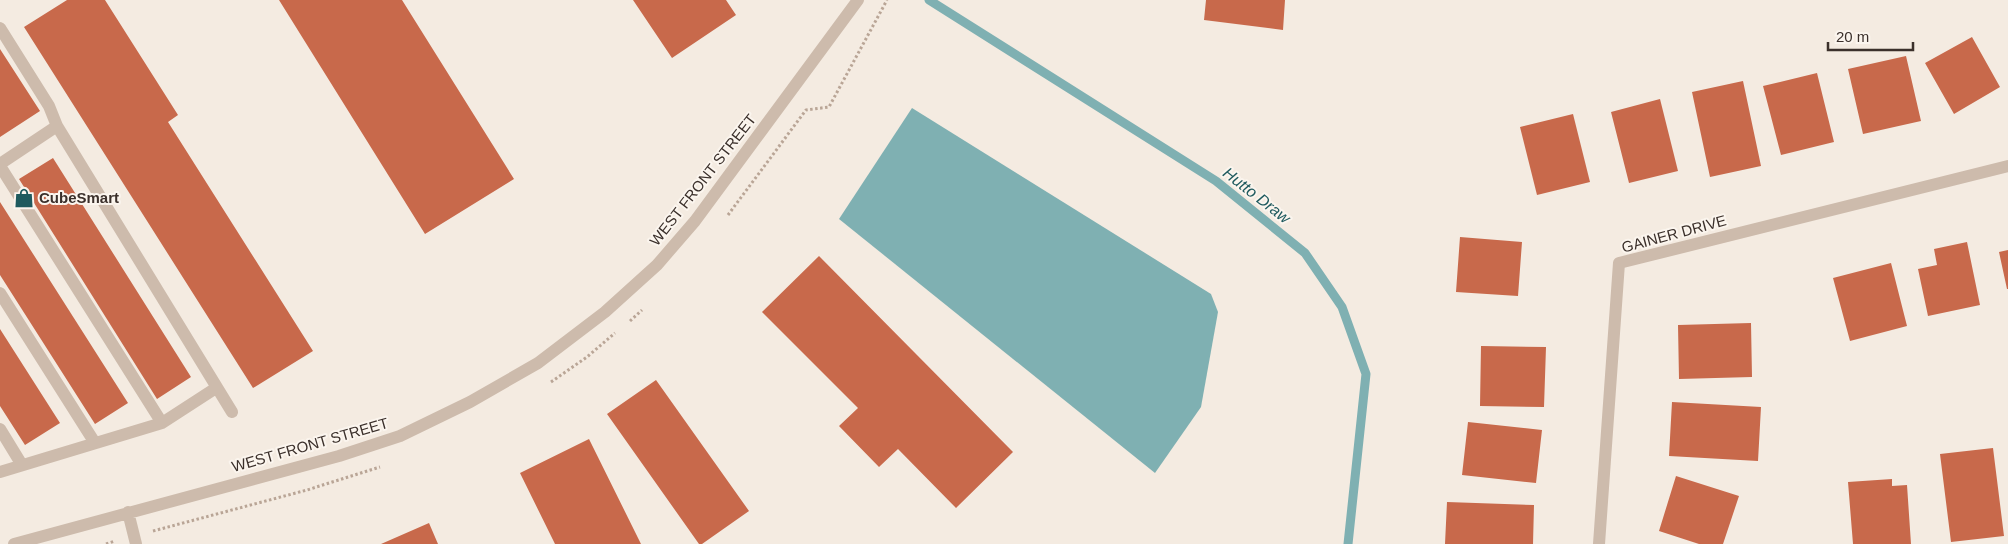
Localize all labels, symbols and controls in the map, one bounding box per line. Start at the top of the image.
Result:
scale bar [1828,20,1913,52]
text: 20 m [1836,28,1869,45]
street label: WEST FRONT STREET [646,111,759,249]
water label: Hutto Draw [1220,164,1295,228]
shop icon: CubeSmart [13,187,35,209]
place label: CubeSmart [39,189,119,206]
street label: GAINER DRIVE [1620,211,1728,256]
street label: WEST FRONT STREET [230,414,390,475]

